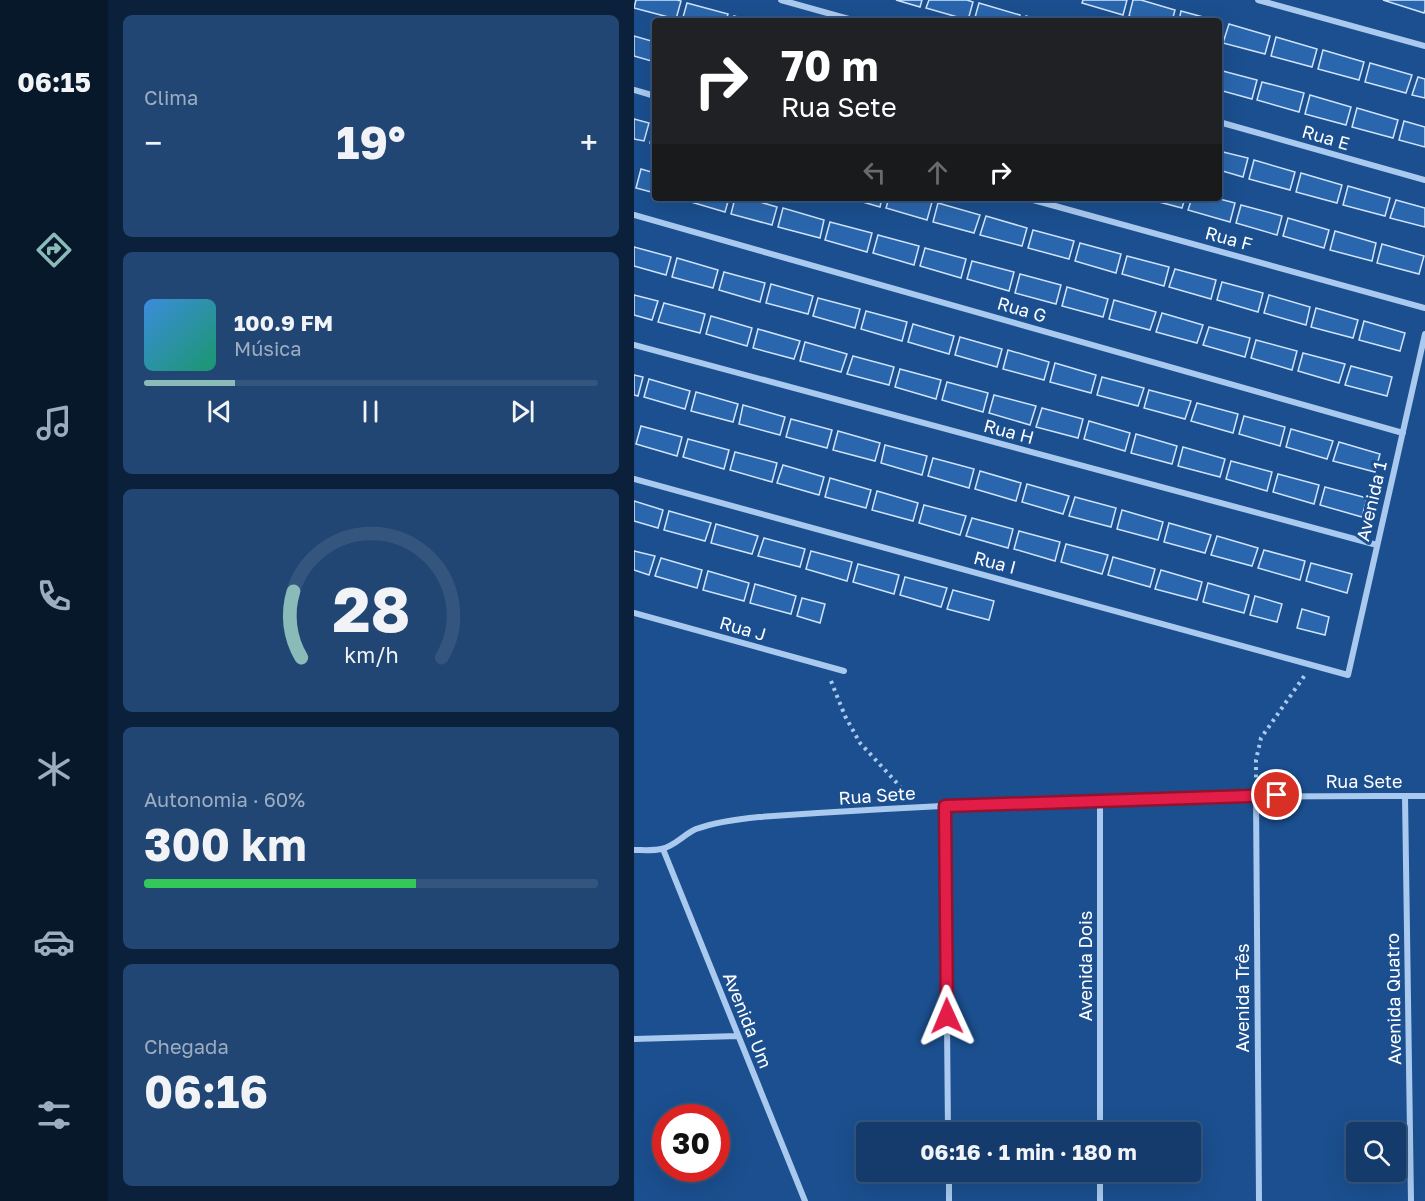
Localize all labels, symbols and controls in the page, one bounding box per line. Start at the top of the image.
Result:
text: 70 m [781,40,878,90]
icon: right [682,42,760,120]
text: 06:15 [17,66,91,98]
text: Clima [144,85,198,109]
text: Rua Sete [781,91,897,123]
text: 19° [336,115,406,169]
street label: Rua E [1300,120,1352,154]
text: − [144,123,162,162]
text: + [580,123,598,162]
icon: left [858,156,891,189]
icon: ahead [921,156,954,189]
icon: right [984,156,1017,189]
street label: Rua F [1203,221,1255,255]
icon: directions [33,229,75,271]
street label: Rua G [995,292,1049,326]
text: 100.9 FM [234,309,333,336]
text: Música [234,336,301,360]
icon: previous [203,395,236,428]
icon: pause [354,395,387,428]
icon: next [506,395,539,428]
icon: music [33,402,75,444]
street label: Rua H [981,414,1037,448]
street label: Avenida 1 [1351,459,1391,543]
street label: Rua I [971,546,1019,578]
text: 28 [332,571,410,646]
icon: phone [33,575,75,617]
street label: Rua J [717,611,769,645]
text: km/h [344,642,398,668]
icon: climate [33,748,75,790]
pin [1251,769,1302,820]
street label: Rua Sete [1325,770,1403,792]
icon: arrive [1260,778,1293,811]
street label: Rua Sete [838,781,916,809]
text: Autonomia · 60% [144,787,305,811]
text: 300 km [144,817,307,871]
street label: Avenida Dois [1074,911,1096,1021]
icon: car [33,921,75,963]
street label: Avenida Quatro [1381,933,1405,1065]
street label: Avenida Três [1231,943,1253,1053]
street label: Avenida Um [719,969,777,1071]
position arrow [915,984,979,1048]
text: Chegada [144,1034,229,1058]
text: 06:16 [144,1064,268,1118]
icon: filters [33,1094,75,1136]
speed limit sign: 30 [652,1104,730,1182]
map controls [1346,1122,1406,1182]
button: search [1346,1122,1406,1182]
text: 06:16 · 1 min · 180 m [920,1138,1137,1165]

